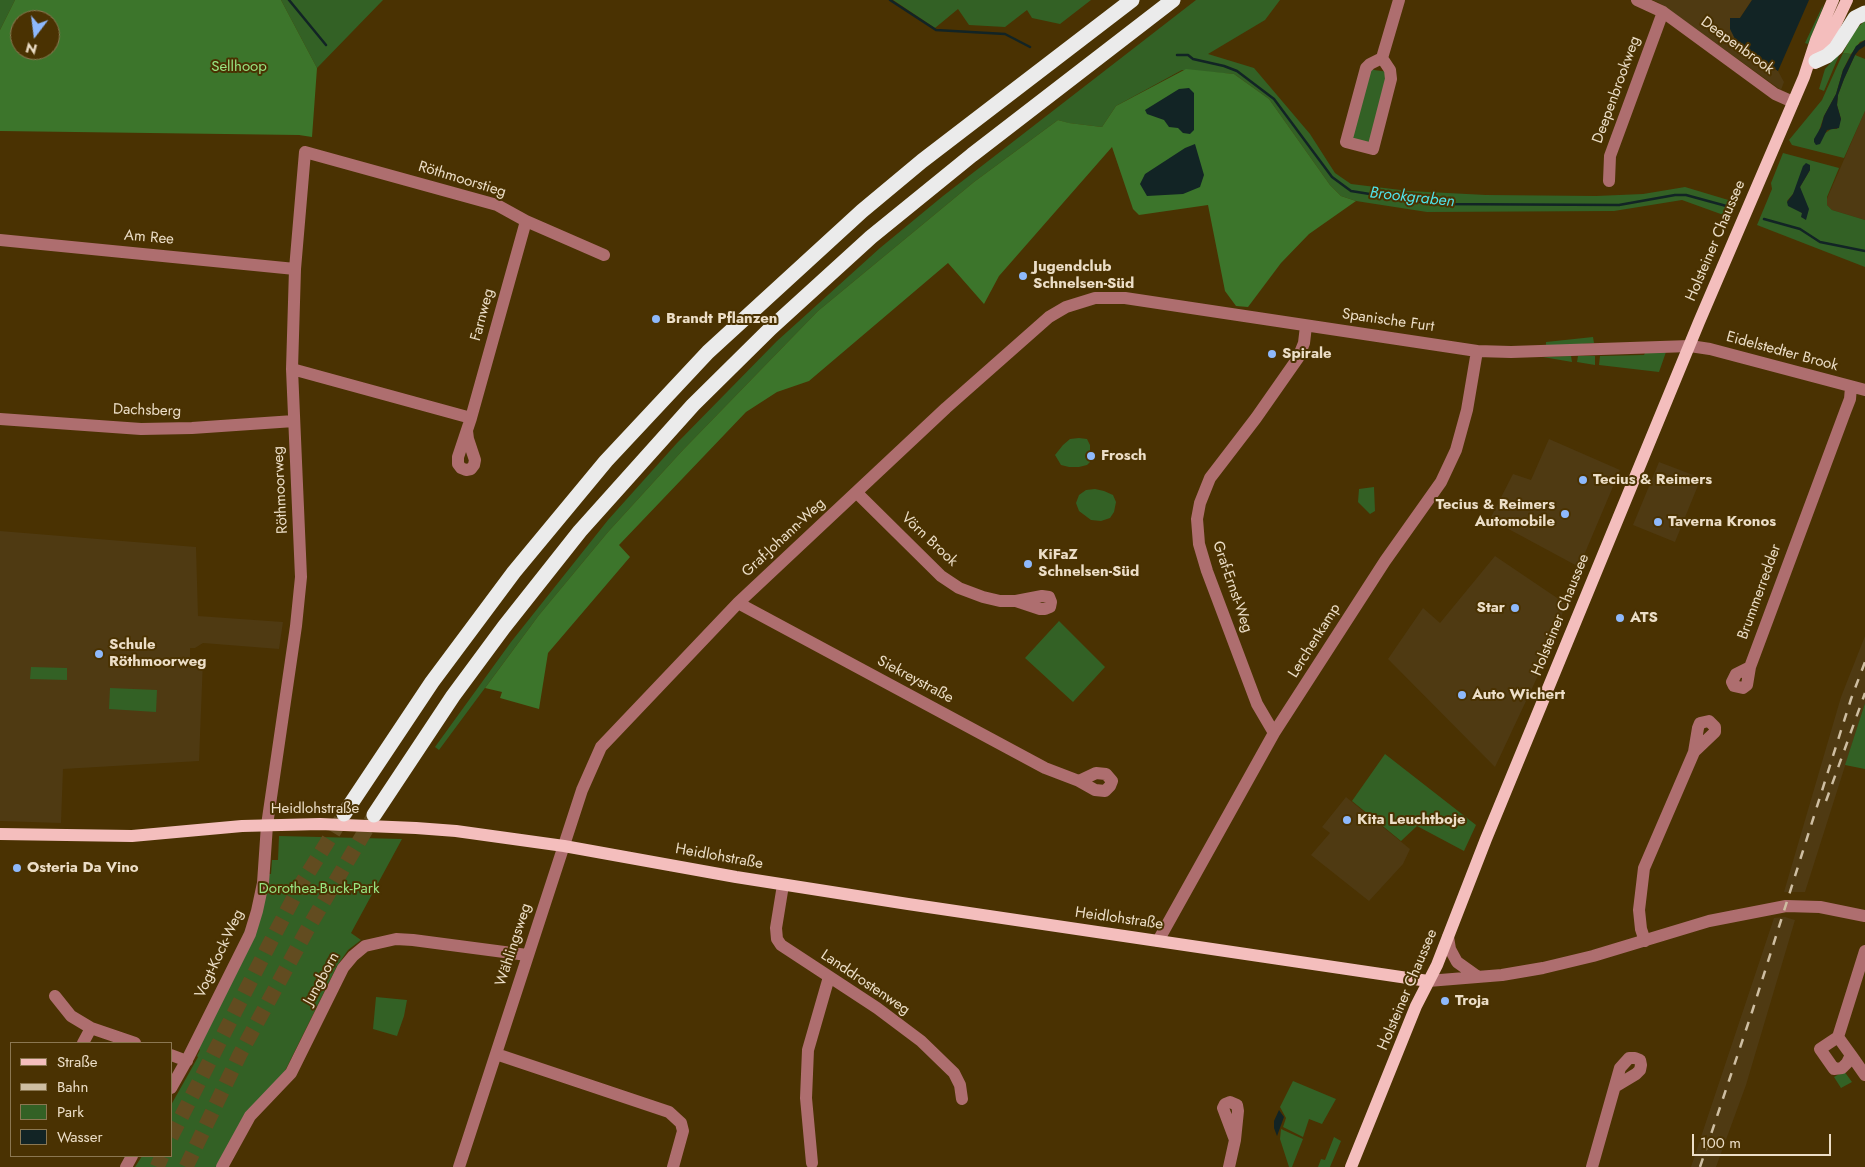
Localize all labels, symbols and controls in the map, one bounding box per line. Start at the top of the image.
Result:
north arrow [10,10,60,60]
street label: Deepenbrook [1697,13,1777,79]
street label: Deepenbrookweg [1589,34,1645,146]
text: N [23,37,39,60]
park label: Sellhoop [211,58,267,76]
street label: Röthmoorstieg [416,158,508,202]
street label: Holsteiner Chaussee [1682,178,1750,304]
water label: Brookgraben [1369,184,1455,212]
street label: Am Ree [123,227,175,249]
place label: Jugendclub Schnelsen-Süd [1033,258,1134,293]
marker: Jugendclub Schnelsen-Süd [1017,270,1029,282]
street label: Farnweg [467,287,499,343]
street label: Spanische Furt [1341,306,1435,336]
place label: Brandt Pflanzen [666,310,777,328]
marker: Brandt Pflanzen [650,313,662,325]
street label: Eidelstedter Brook [1724,328,1840,376]
place label: Spirale [1282,345,1332,363]
marker: Spirale [1266,348,1278,360]
street label: Dachsberg [113,401,181,421]
street label: Röthmoorweg [270,446,292,534]
place label: Frosch [1101,447,1147,465]
marker: Frosch [1085,450,1097,462]
place label: Tecius & Reimers [1593,471,1712,489]
marker: Tecius & Reimers [1577,474,1589,486]
street label: Graf-Johann-Weg [739,495,829,581]
place label: Tecius & Reimers Automobile [1436,496,1555,531]
marker: Tecius & Reimers Automobile [1559,508,1571,520]
street label: Vörn Brook [897,509,961,571]
place label: Taverna Kronos [1668,513,1776,531]
marker: Taverna Kronos [1652,516,1664,528]
street label: Graf-Ernst-Weg [1208,539,1256,635]
street label: Brummerredder [1734,542,1786,642]
place label: KiFaZ Schnelsen-Süd [1038,546,1139,581]
street label: Holsteiner Chaussee [1528,552,1594,678]
marker: KiFaZ Schnelsen-Süd [1022,558,1034,570]
place label: Star [1477,599,1505,617]
street label: Lerchenkamp [1285,601,1345,681]
marker: Star [1509,602,1521,614]
place label: ATS [1630,609,1658,627]
marker: ATS [1614,612,1626,624]
place label: Schule Röthmoorweg [109,636,206,671]
marker: Schule Röthmoorweg [93,648,105,660]
street label: Siekreystraße [874,652,956,708]
place label: Auto Wichert [1472,686,1565,704]
marker: Auto Wichert [1456,689,1468,701]
street label: Heidlohstraße [271,800,359,818]
place label: Kita Leuchtboje [1357,811,1466,829]
marker: Kita Leuchtboje [1341,814,1353,826]
street label: Heidlohstraße [674,840,764,874]
place label: Osteria Da Vino [27,859,139,877]
marker: Osteria Da Vino [11,862,23,874]
park label: Dorothea-Buck-Park [259,880,379,898]
street label: Wählingsweg [492,901,536,989]
street label: Heidlohstraße [1074,904,1164,934]
street label: Vogt-Kock-Weg [192,907,248,1001]
street label: Holsteiner Chaussee [1374,927,1442,1053]
street label: Landdrostenweg [817,947,913,1019]
street label: Jungborn [300,949,344,1009]
place label: Troja [1455,992,1489,1010]
marker: Troja [1439,995,1451,1007]
legend [10,1042,172,1157]
text: Straße [57,1051,97,1073]
text: Bahn [57,1076,88,1098]
text: Park [57,1101,84,1123]
scale bar [1695,1124,1834,1156]
text: Wasser [57,1126,103,1148]
text: 100 m [1700,1132,1741,1154]

